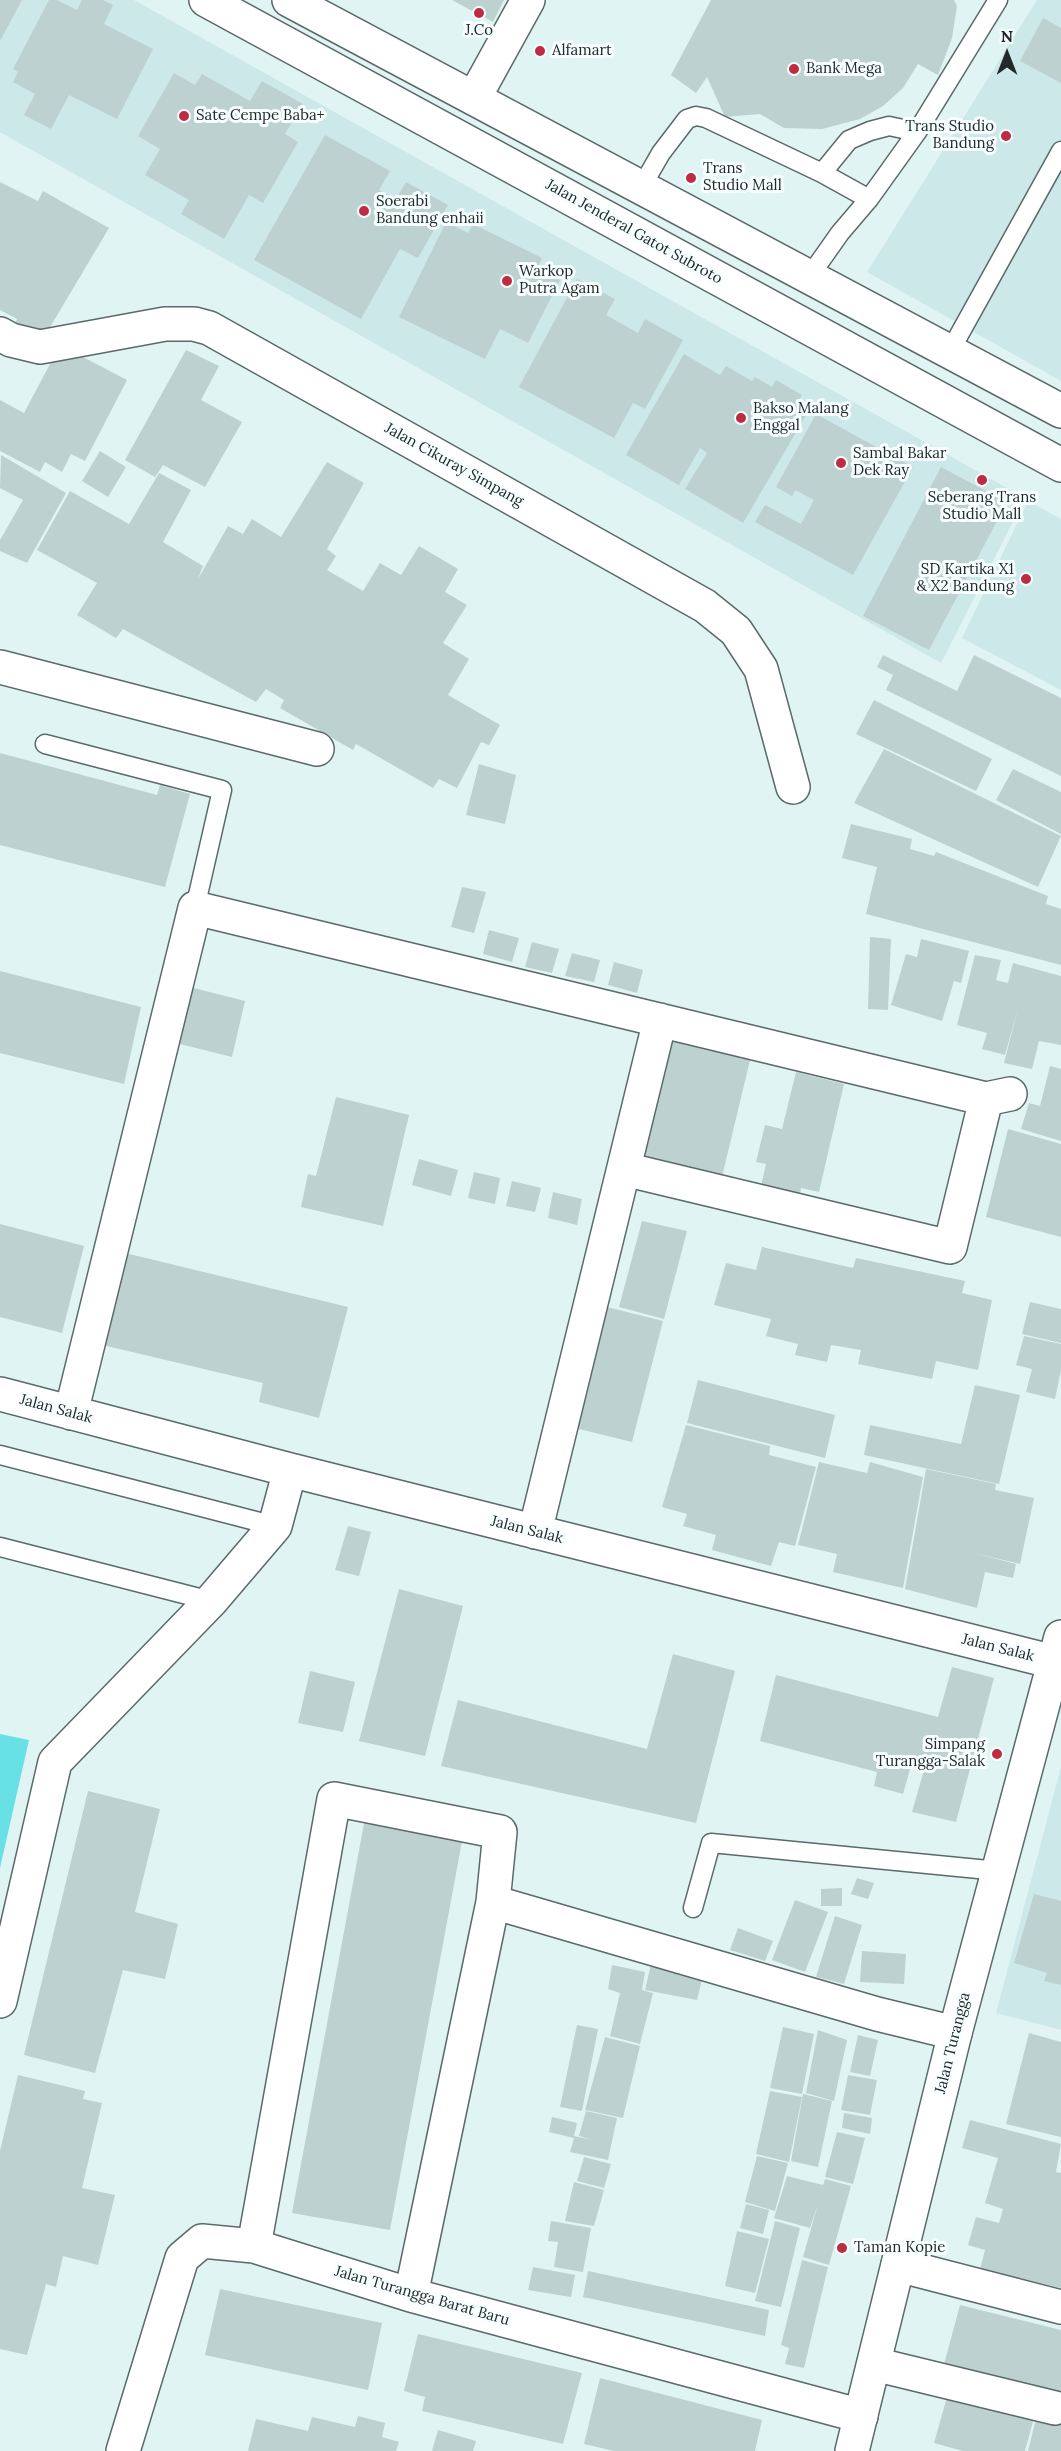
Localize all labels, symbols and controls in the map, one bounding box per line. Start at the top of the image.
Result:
marker: J.Co [472,6,486,20]
place label: J.Co [465,22,493,40]
north arrow [977,24,1037,84]
text: N [1001,26,1013,46]
place label: Alfamart [552,42,612,60]
marker: Alfamart [533,44,547,58]
place label: Bank Mega [806,60,882,78]
marker: Bank Mega [787,62,801,76]
place label: Sate Cempe Baba+ [196,107,325,125]
marker: Sate Cempe Baba+ [177,109,191,123]
place label: Trans Studio Bandung [905,118,994,153]
marker: Trans Studio Bandung [999,129,1013,143]
place label: Trans Studio Mall [703,160,782,195]
marker: Trans Studio Mall [684,171,698,185]
street label: Jalan Jenderal Gatot Subroto [543,176,725,288]
place label: Soerabi Bandung enhaii [376,193,484,228]
marker: Soerabi Bandung enhaii [357,204,371,218]
place label: Warkop Putra Agam [519,263,600,298]
marker: Warkop Putra Agam [500,274,514,288]
place label: Bakso Malang Enggal [753,400,849,435]
marker: Bakso Malang Enggal [734,411,748,425]
street label: Jalan Cikuray Simpang [382,419,526,511]
place label: Sambal Bakar Dek Ray [853,445,947,480]
marker: Sambal Bakar Dek Ray [834,456,848,470]
marker: Seberang Trans Studio Mall [975,473,989,487]
place label: Seberang Trans Studio Mall [928,489,1036,524]
place label: SD Kartika X1 & X2 Bandung [916,561,1014,596]
marker: SD Kartika X1 & X2 Bandung [1019,572,1033,586]
street label: Jalan Salak [18,1391,94,1427]
street label: Jalan Salak [489,1512,565,1548]
street label: Jalan Salak [960,1630,1036,1666]
place label: Simpang Turangga-Salak [876,1736,985,1771]
marker: Simpang Turangga-Salak [990,1747,1004,1761]
street label: Jalan Turangga [932,1990,974,2096]
place label: Taman Kopie [854,2239,945,2257]
marker: Taman Kopie [835,2241,849,2255]
street label: Jalan Turangga Barat Baru [332,2262,512,2330]

